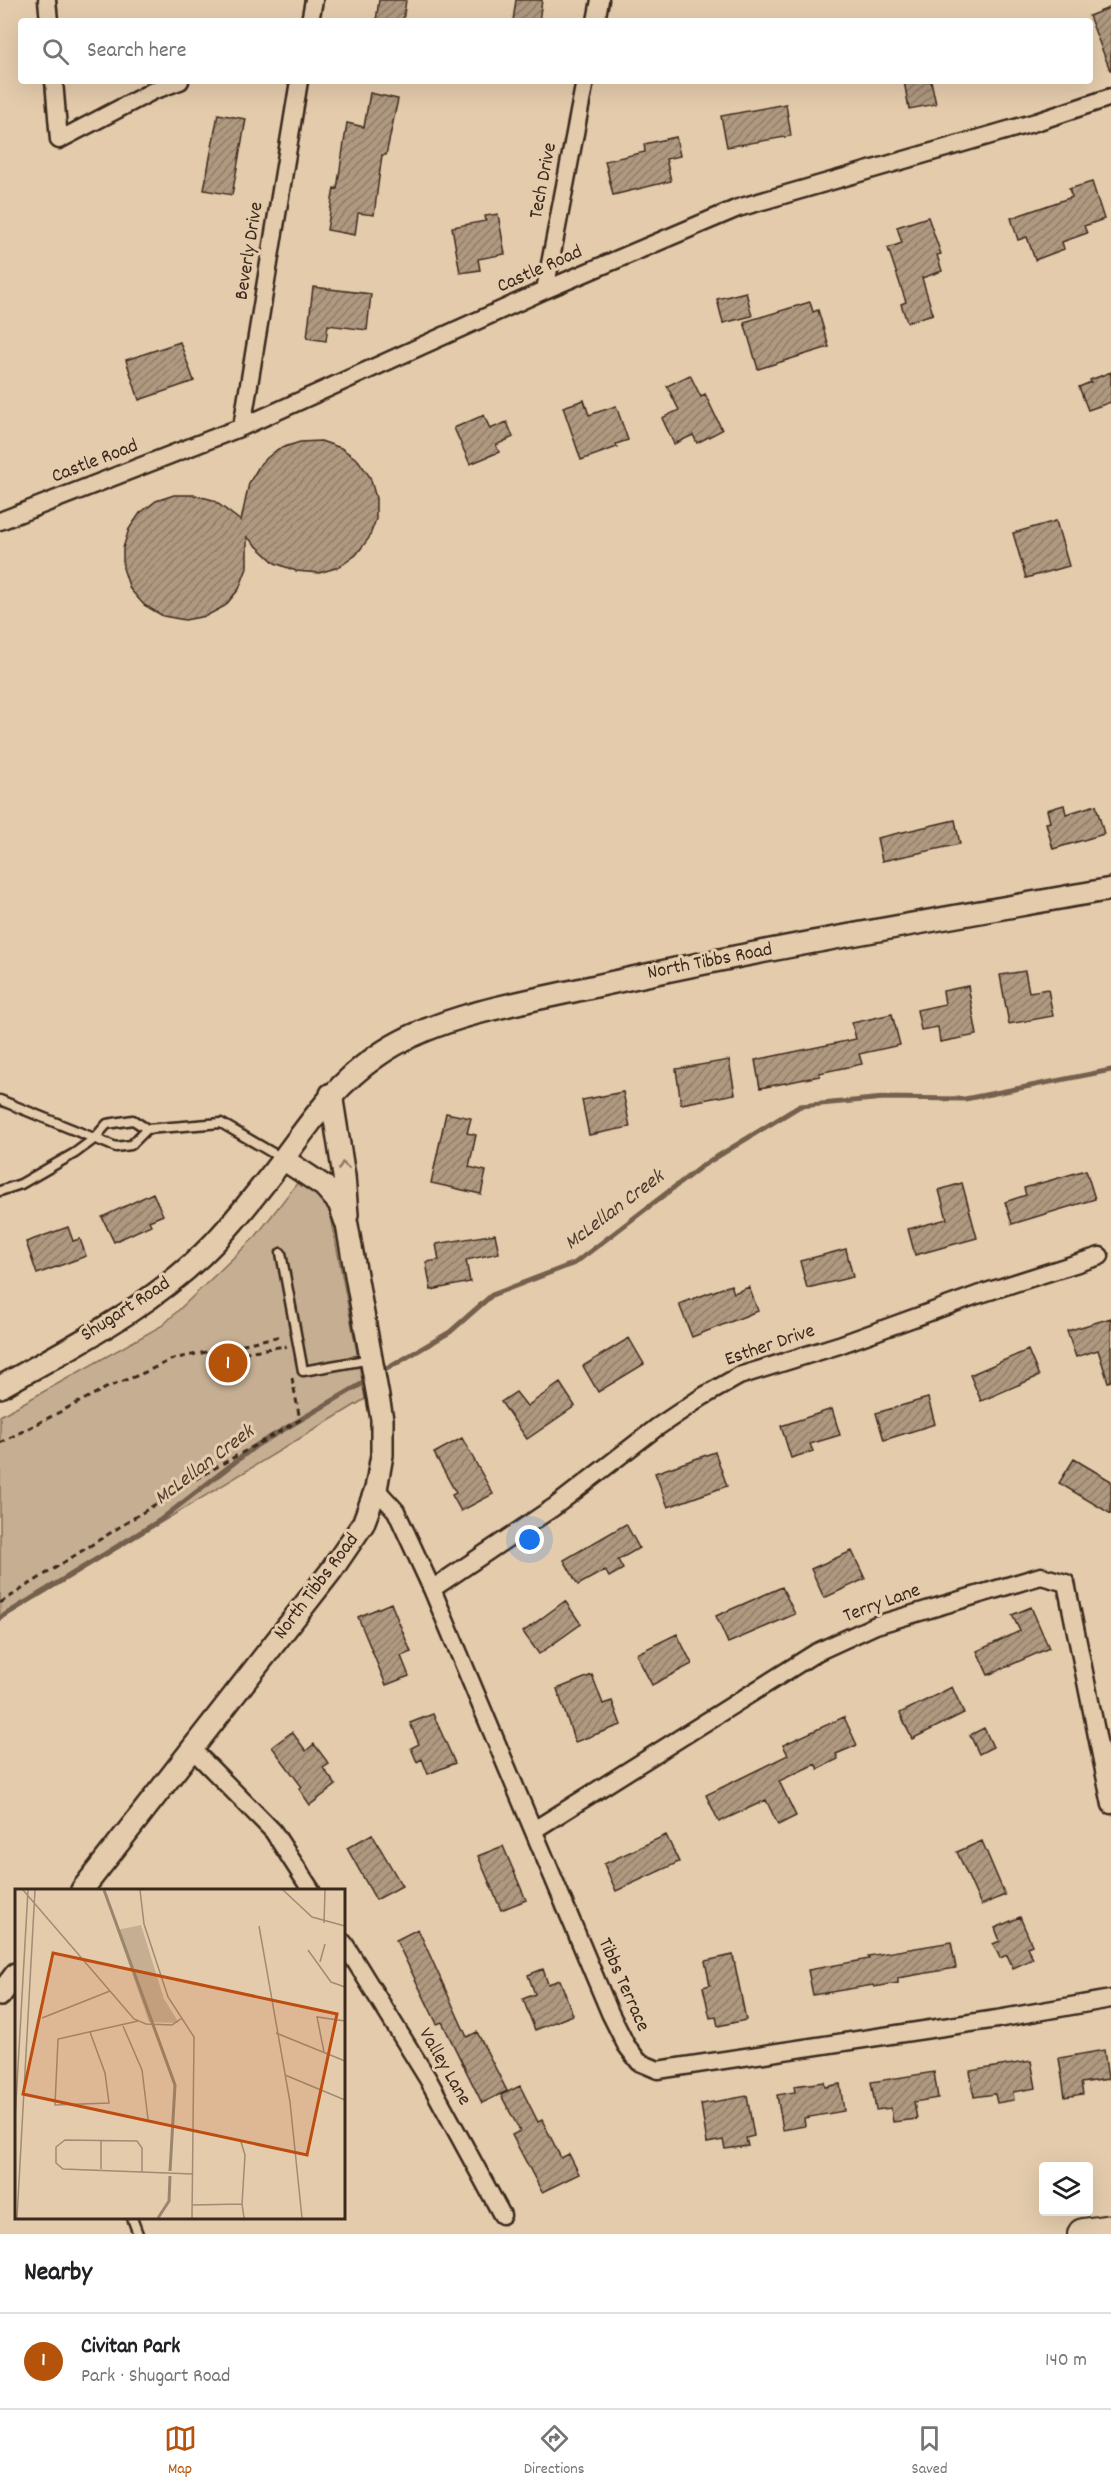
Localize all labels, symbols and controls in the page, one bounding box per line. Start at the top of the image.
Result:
search box [18,18,1093,84]
icon: search [39,35,72,68]
text: Search here [87,36,186,67]
street label: Tech Drive [523,140,565,222]
street label: Beverly Drive [228,200,272,302]
street label: Castle Road [493,239,587,301]
street label: Castle Road [48,433,142,491]
street label: North Tibbs Road [645,936,775,988]
one-way arrow [337,1162,349,1171]
water label: McLellan Creek [559,1162,673,1259]
street label: Shugart Road [76,1271,176,1349]
street label: Esther Drive [721,1317,819,1374]
pin: 1 [208,1340,248,1386]
water label: McLellan Creek [149,1417,263,1514]
your location [515,1525,544,1554]
street label: North Tibbs Road [268,1528,366,1646]
street label: Terry Lane [840,1577,925,1631]
inset map [15,1889,345,2219]
street label: Tibbs Terrace [590,1934,656,2036]
street label: Valley Lane [410,2023,478,2111]
map controls [1039,2162,1093,2216]
button: layers [1039,2162,1093,2216]
text: Nearby [24,2255,92,2292]
text: Civitan Park [81,2332,180,2363]
text: 1 [41,2347,46,2375]
text: 140 m [1045,2347,1087,2375]
text: Park · Shugart Road [81,2363,230,2391]
tab: Map [164,2422,197,2481]
tab: Directions [524,2422,584,2481]
tab: Saved [912,2422,947,2481]

